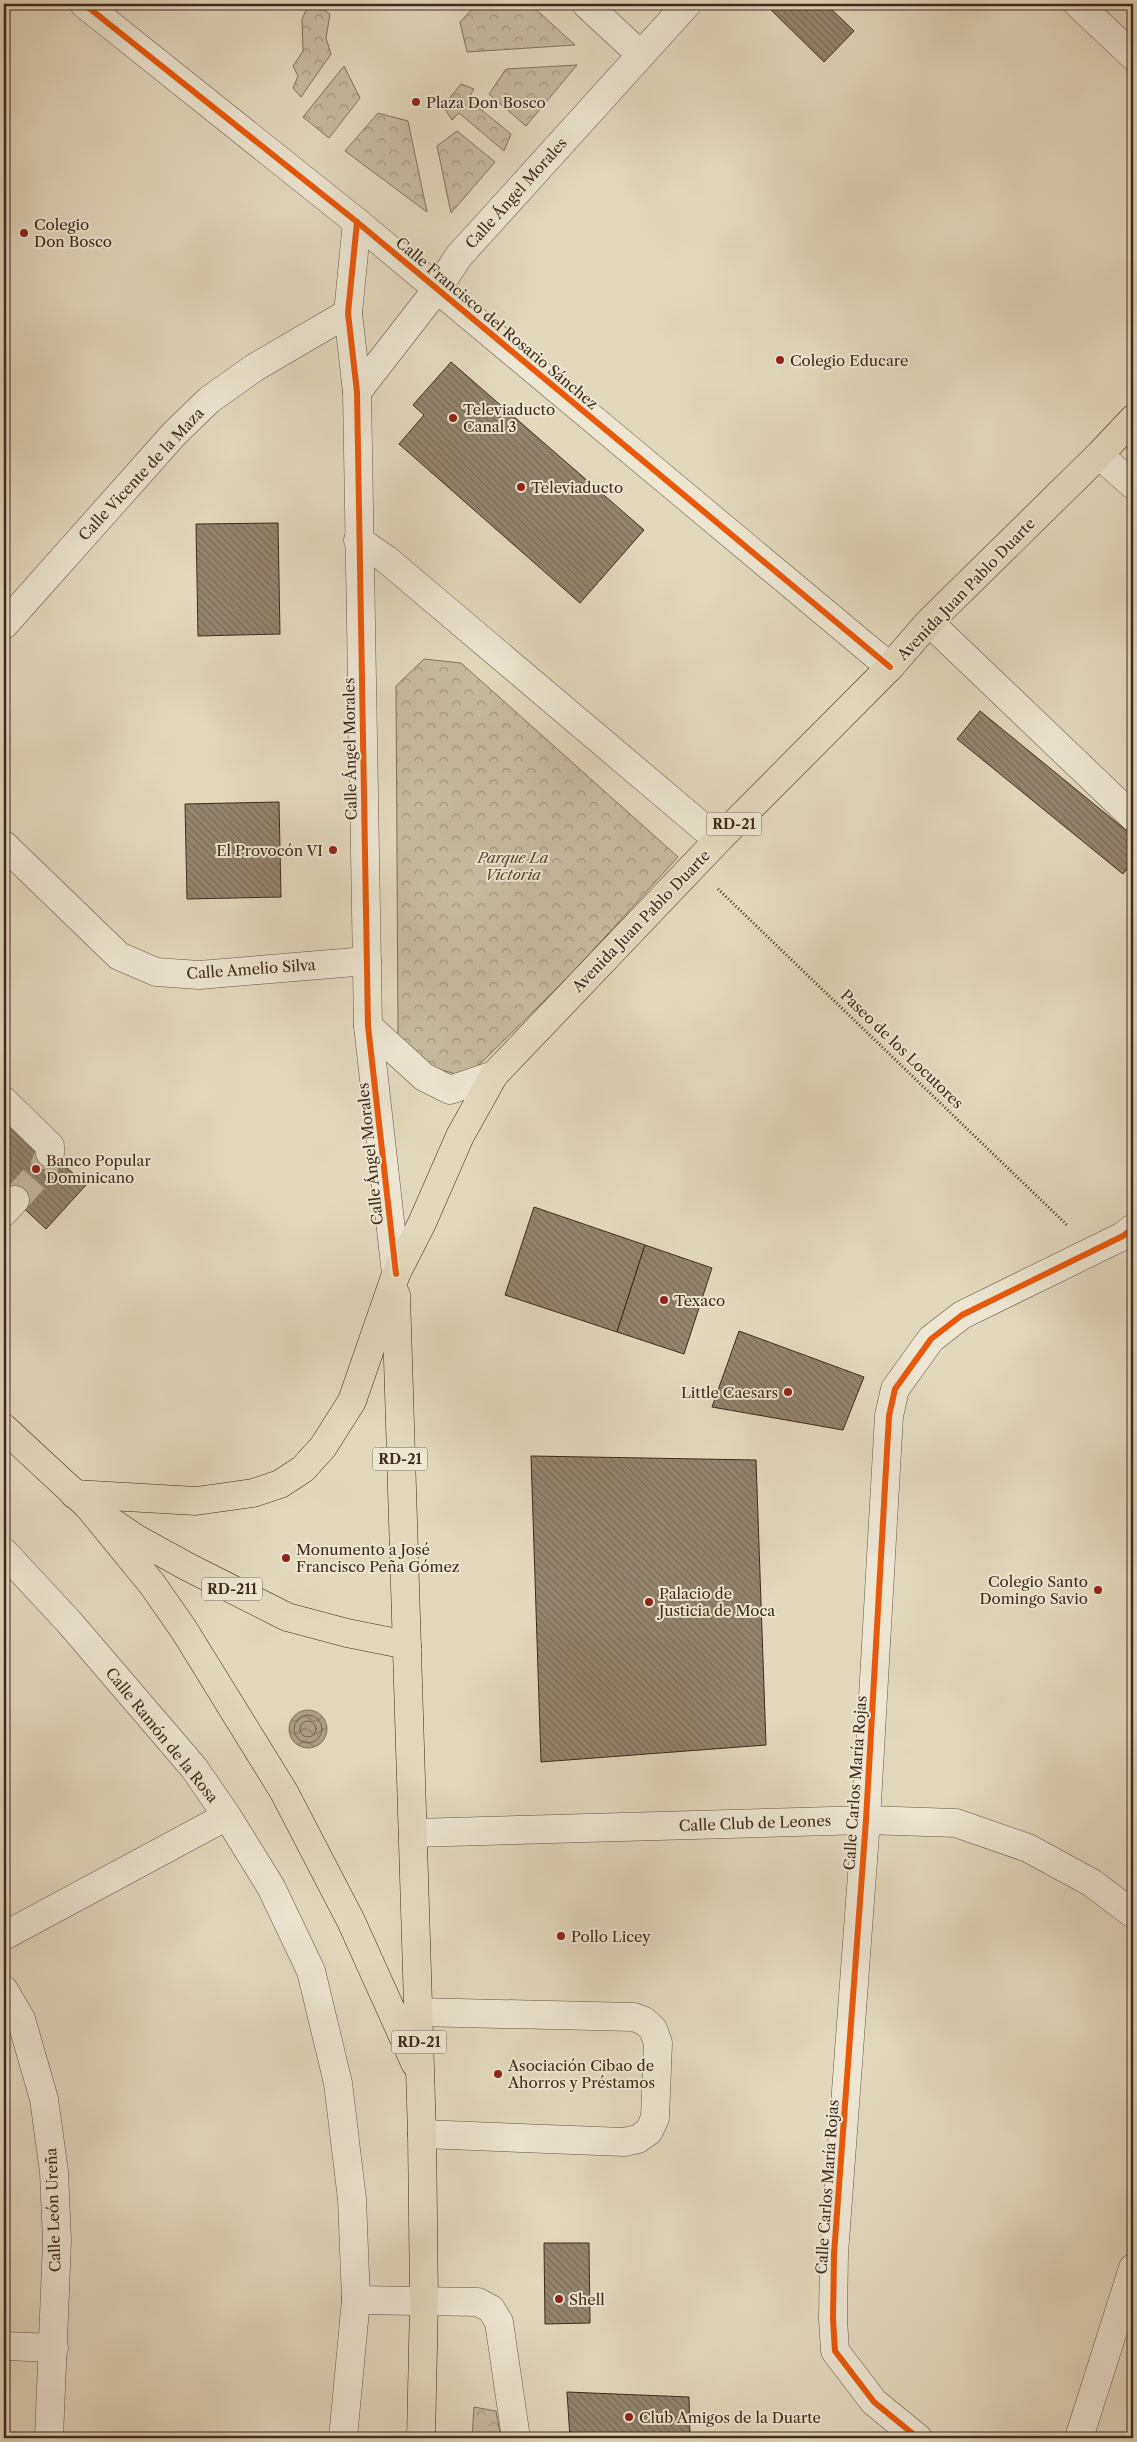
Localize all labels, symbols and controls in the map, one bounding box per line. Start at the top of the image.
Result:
place label: Plaza Don Bosco [426,93,546,112]
marker: Plaza Don Bosco [410,96,422,108]
street label: Calle Ángel Morales [461,134,571,252]
place label: Colegio Don Bosco [34,215,112,251]
marker: Colegio Don Bosco [18,227,30,239]
street label: Calle Francisco del Rosario Sánchez [392,233,602,413]
place label: Colegio Educare [790,351,908,370]
marker: Colegio Educare [774,354,786,366]
place label: Televiaducto Canal 3 [463,400,555,436]
street label: Calle Vicente de la Maza [74,403,208,545]
marker: Televiaducto Canal 3 [447,412,459,424]
place label: Televiaducto [531,478,623,497]
marker: Televiaducto [515,481,527,493]
street label: Avenida Juan Pablo Duarte [892,514,1039,665]
street label: Calle Ángel Morales [339,677,361,821]
road number: RD-21 [706,812,762,836]
place label: El Provocón VI [216,841,323,860]
marker: El Provocón VI [327,844,339,856]
street label: Avenida Juan Pablo Duarte [567,846,714,997]
park label: Parque La Victoria [477,848,548,884]
street label: Calle Amelio Silva [186,955,316,983]
street label: Paseo de los Locutores [837,986,967,1112]
street label: Calle Ángel Morales [353,1082,387,1226]
place label: Banco Popular Dominicano [46,1151,151,1187]
marker: Banco Popular Dominicano [30,1163,42,1175]
place label: Texaco [674,1291,725,1310]
marker: Texaco [658,1294,670,1306]
place label: Little Caesars [681,1383,778,1402]
marker: Little Caesars [782,1386,794,1398]
road number: RD-21 [372,1448,428,1470]
place label: Monumento a José Francisco Peña Gómez [296,1540,460,1576]
marker: Monumento a José Francisco Peña Gómez [280,1552,292,1564]
place label: Colegio Santo Domingo Savio [979,1572,1088,1608]
road number: RD-211 [202,1578,262,1600]
place label: Palacio de Justicia de Moca [657,1584,775,1620]
marker: Colegio Santo Domingo Savio [1092,1584,1104,1596]
marker: Palacio de Justicia de Moca [643,1596,655,1608]
street label: Calle Ramón de la Rosa [102,1664,222,1806]
street label: Calle Carlos María Rojas [839,1695,871,1871]
street label: Calle Club de Leones [679,1811,831,1835]
place label: Pollo Licey [571,1927,651,1946]
marker: Pollo Licey [555,1930,567,1942]
road number: RD-21 [392,2030,446,2054]
place label: Asociación Cibao de Ahorros y Préstamos [507,2056,655,2092]
marker: Asociación Cibao de Ahorros y Préstamos [492,2068,504,2080]
street label: Calle Carlos María Rojas [811,2099,843,2275]
street label: Calle León Ureña [41,2147,65,2273]
place label: Shell [569,2290,605,2309]
marker: Shell [553,2293,565,2305]
place label: Club Amigos de la Duarte [639,2408,821,2427]
marker: Club Amigos de la Duarte [623,2411,635,2423]

